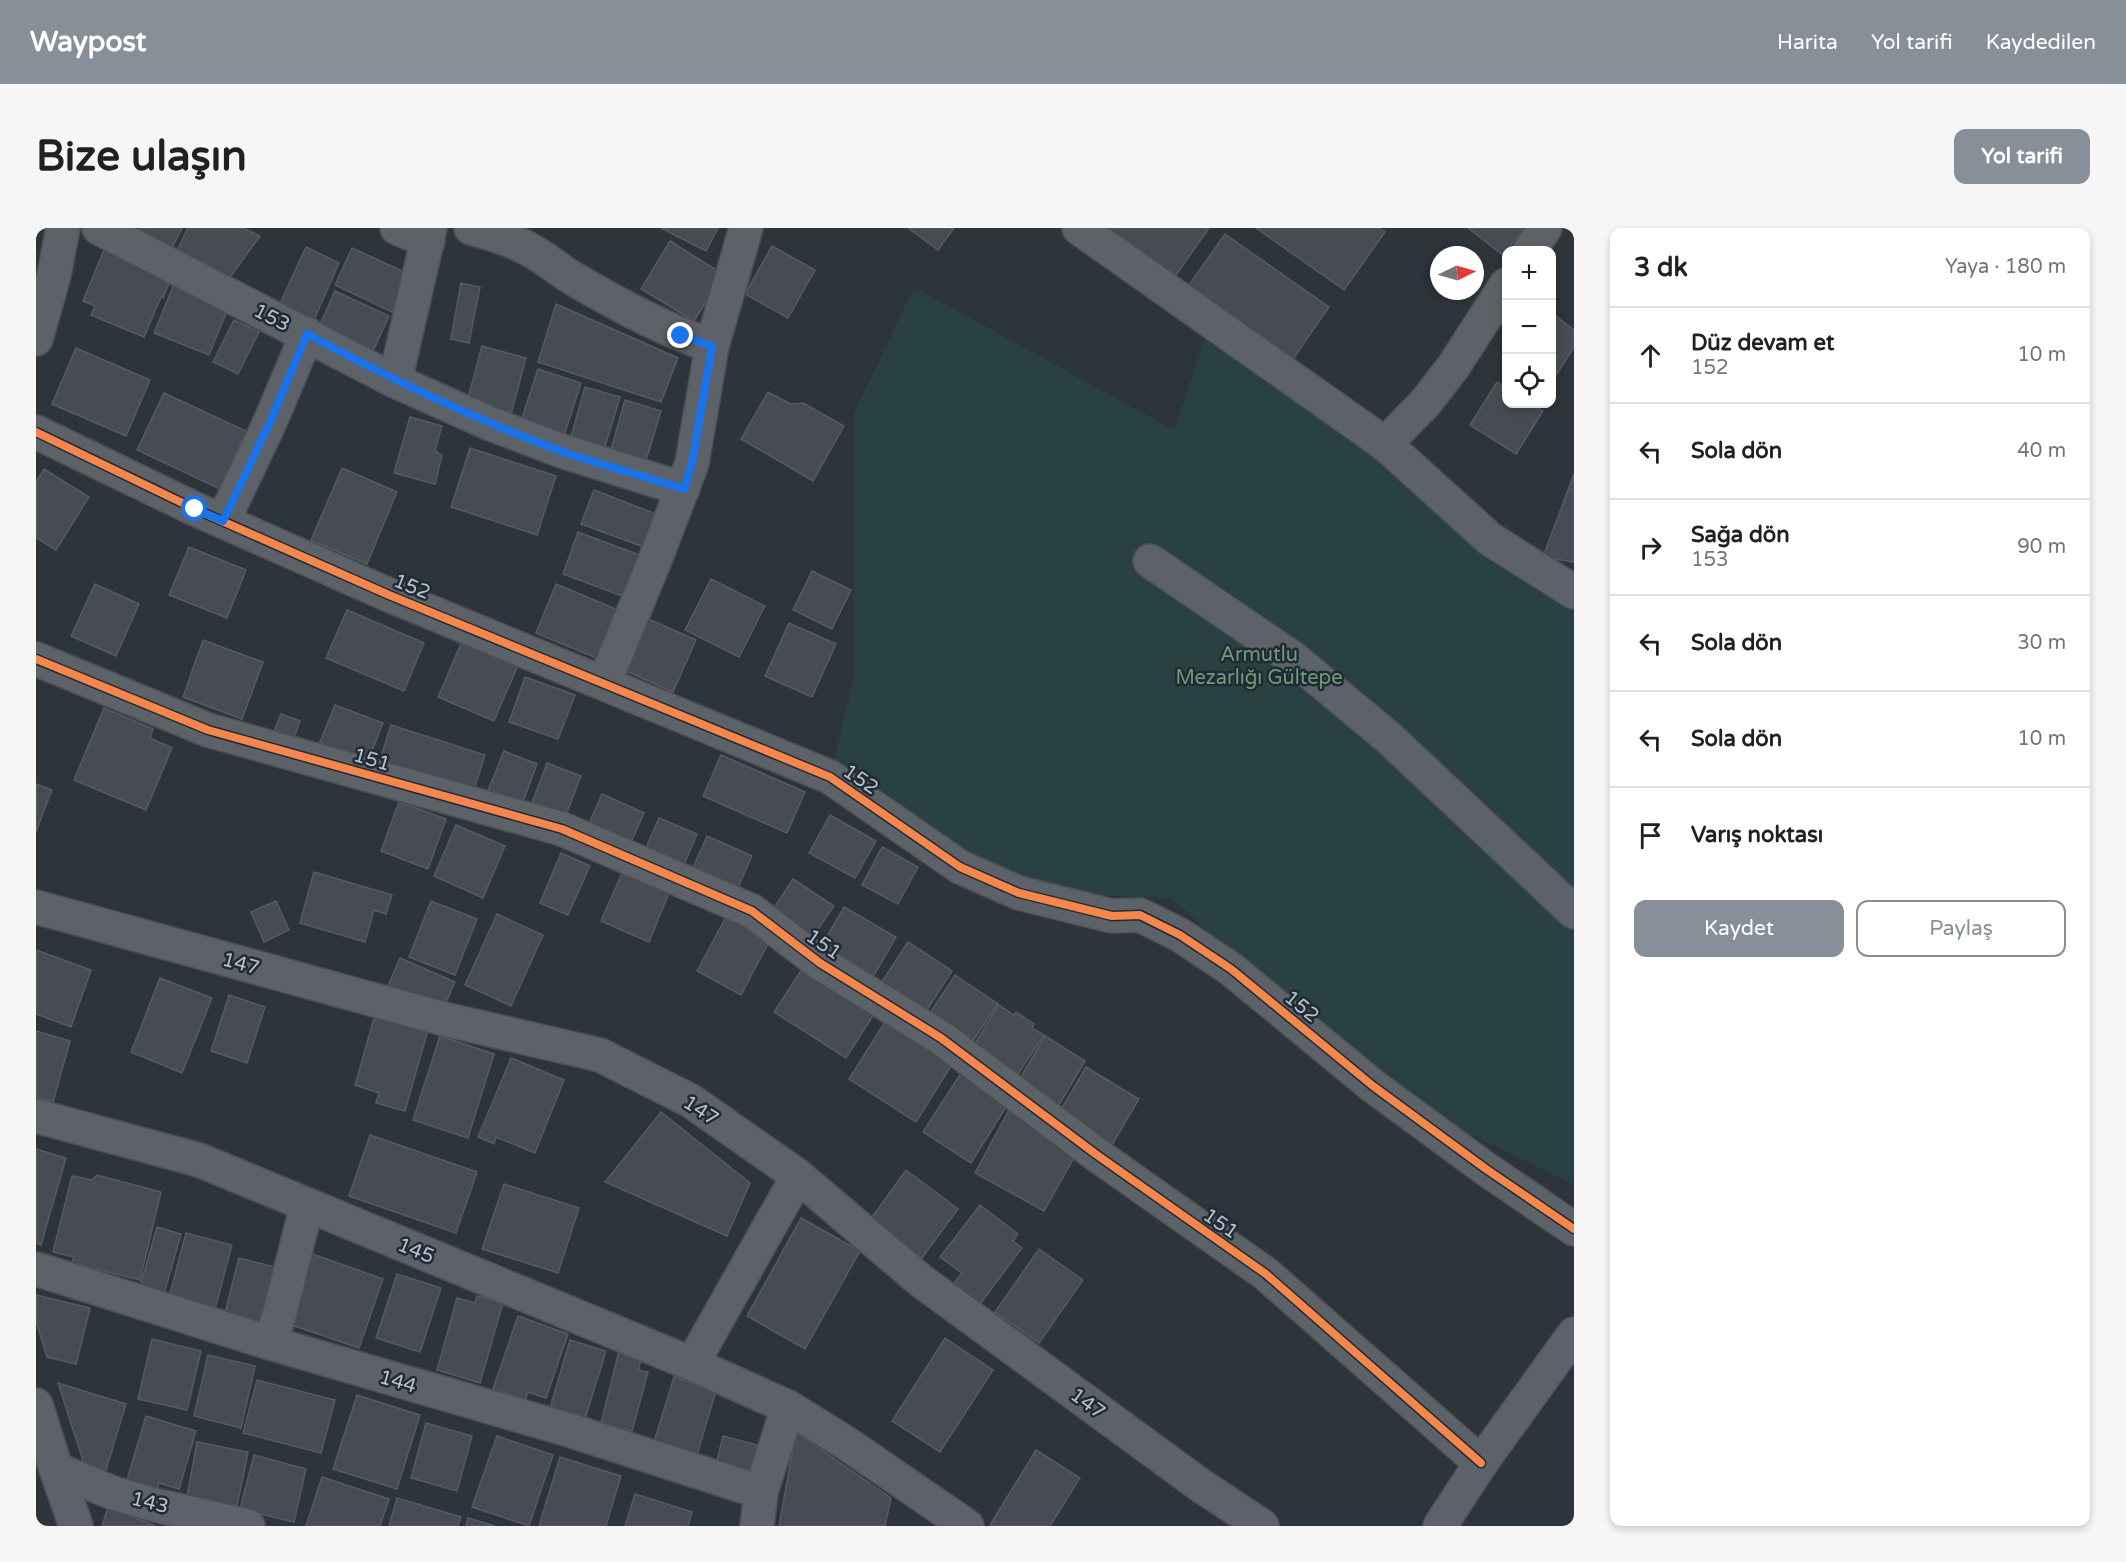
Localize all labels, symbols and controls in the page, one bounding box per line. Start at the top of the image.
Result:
text: Waypost [30,25,146,59]
text: Harita [1777,30,1838,55]
text: Yol tarifi [1871,30,1953,55]
text: Kaydedilen [1986,30,2096,55]
button: Yol tarifi [1954,129,2090,184]
text: Bize ulaşın [36,131,247,182]
north arrow [1430,246,1484,300]
map controls [1502,246,1556,408]
button: + [1502,246,1556,300]
text: 3 dk [1634,252,1688,283]
text: Yaya · 180 m [1945,255,2066,279]
street label: 153 [249,299,294,337]
button: − [1502,300,1556,354]
route end [667,322,693,348]
text: Düz devam et [1691,330,1834,356]
icon: ahead [1634,339,1667,372]
text: 10 m [2017,343,2066,367]
button: locate [1502,354,1556,408]
text: 152 [1691,356,1729,380]
icon: left [1634,435,1667,468]
text: Sola dön [1691,438,1782,464]
text: 40 m [2017,439,2066,463]
route start [181,495,207,521]
text: Sağa dön [1691,522,1790,548]
icon: right [1634,531,1667,564]
text: 90 m [2017,535,2066,559]
text: 153 [1691,548,1729,572]
street label: 152 [390,569,434,605]
icon: left [1634,627,1667,660]
text: Sola dön [1691,630,1782,656]
text: 30 m [2017,631,2066,655]
park label: Armutlu Mezarlığı Gültepe [1175,643,1343,690]
icon: left [1634,723,1667,756]
text: Sola dön [1691,726,1782,752]
text: 10 m [2017,727,2066,751]
street label: 151 [350,743,393,777]
street label: 152 [838,759,883,800]
icon: arrive [1634,819,1667,852]
text: Varış noktası [1691,822,1823,848]
button: Kaydet [1634,900,1844,957]
button: Paylaş [1856,900,2066,957]
street label: 151 [801,924,846,965]
street label: 147 [219,947,262,980]
street label: 152 [1279,986,1324,1028]
street label: 147 [678,1091,723,1131]
street label: 151 [1198,1203,1243,1244]
street label: 145 [394,1233,438,1269]
street label: 144 [376,1365,419,1399]
street label: 147 [1065,1383,1110,1425]
street label: 143 [129,1487,171,1519]

